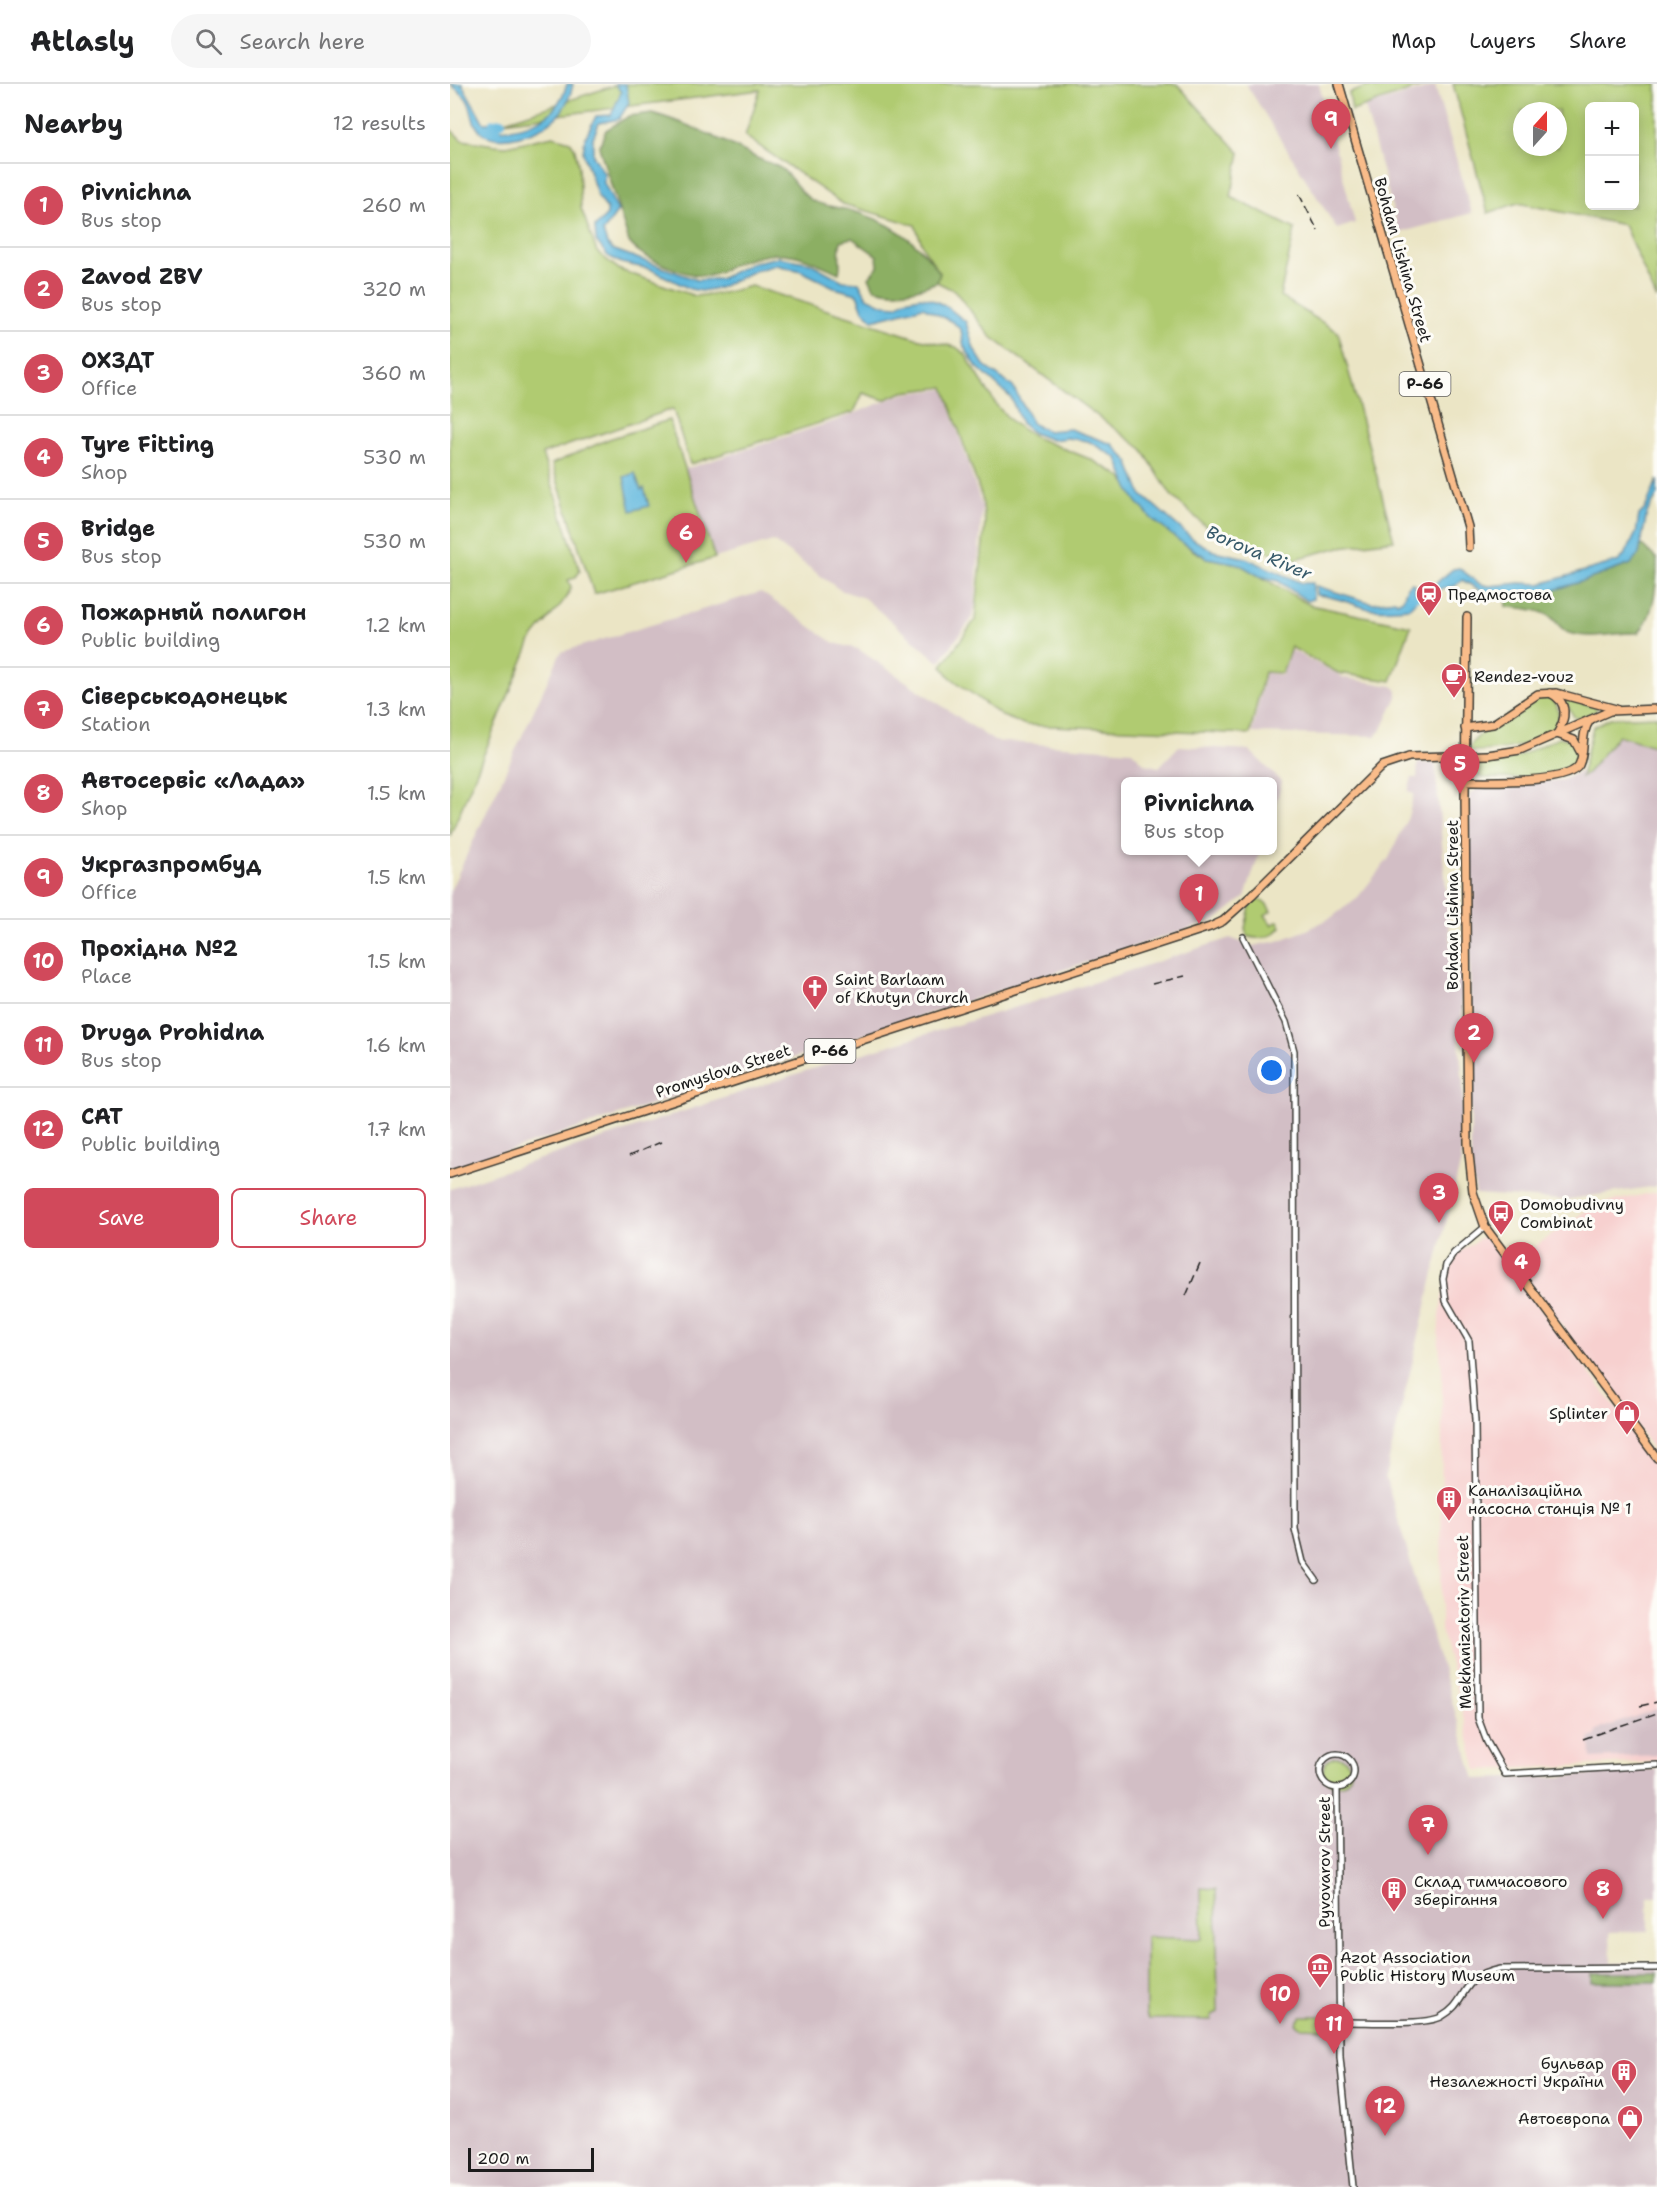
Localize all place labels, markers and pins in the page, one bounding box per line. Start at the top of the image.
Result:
pin: 9 [1312,100,1350,149]
pin: 6 [666,514,706,563]
station icon: Предмостова [1414,579,1444,617]
place label: Предмостова [1448,584,1552,605]
cafe icon: Rendez-vouz [1439,661,1469,699]
place label: Rendez-vouz [1474,666,1574,687]
pin: 5 [1440,744,1480,794]
pin: 1 [1180,874,1218,924]
place label: Saint Barlaam of Khutyn Church [835,969,969,1008]
church icon: Saint Barlaam of Khutyn Church [800,973,830,1011]
pin: 2 [1454,1014,1494,1063]
pin: 3 [1420,1174,1458,1223]
place label: Domobudivny Combinat [1520,1194,1624,1233]
bus stop icon: Domobudivny Combinat [1486,1198,1516,1236]
pin: 4 [1502,1242,1540,1292]
shop icon: Splinter [1612,1398,1642,1436]
place label: Splinter [1549,1403,1608,1424]
place label: Каналізаційна насосна станція № 1 [1468,1480,1632,1519]
building icon: Каналізаційна насосна станція № 1 [1434,1484,1464,1522]
pin: 7 [1408,1806,1448,1855]
pin: 8 [1584,1870,1622,1919]
place label: Склад тимчасового зберігання [1414,1871,1568,1910]
building icon: Склад тимчасового зберігання [1379,1875,1409,1913]
place label: Azot Association Public History Museum [1340,1947,1515,1986]
museum icon: Azot Association Public History Museum [1305,1951,1335,1989]
pin: 10 [1260,1974,1300,2024]
pin: 11 [1314,2004,1354,2054]
place label: бульвар Незалежності України [1430,2053,1604,2092]
building icon: бульвар Незалежності України [1609,2057,1639,2095]
pin: 12 [1366,2086,1404,2136]
shop icon: Автоєвропа [1615,2103,1645,2141]
place label: Автоєвропа [1518,2108,1610,2129]

